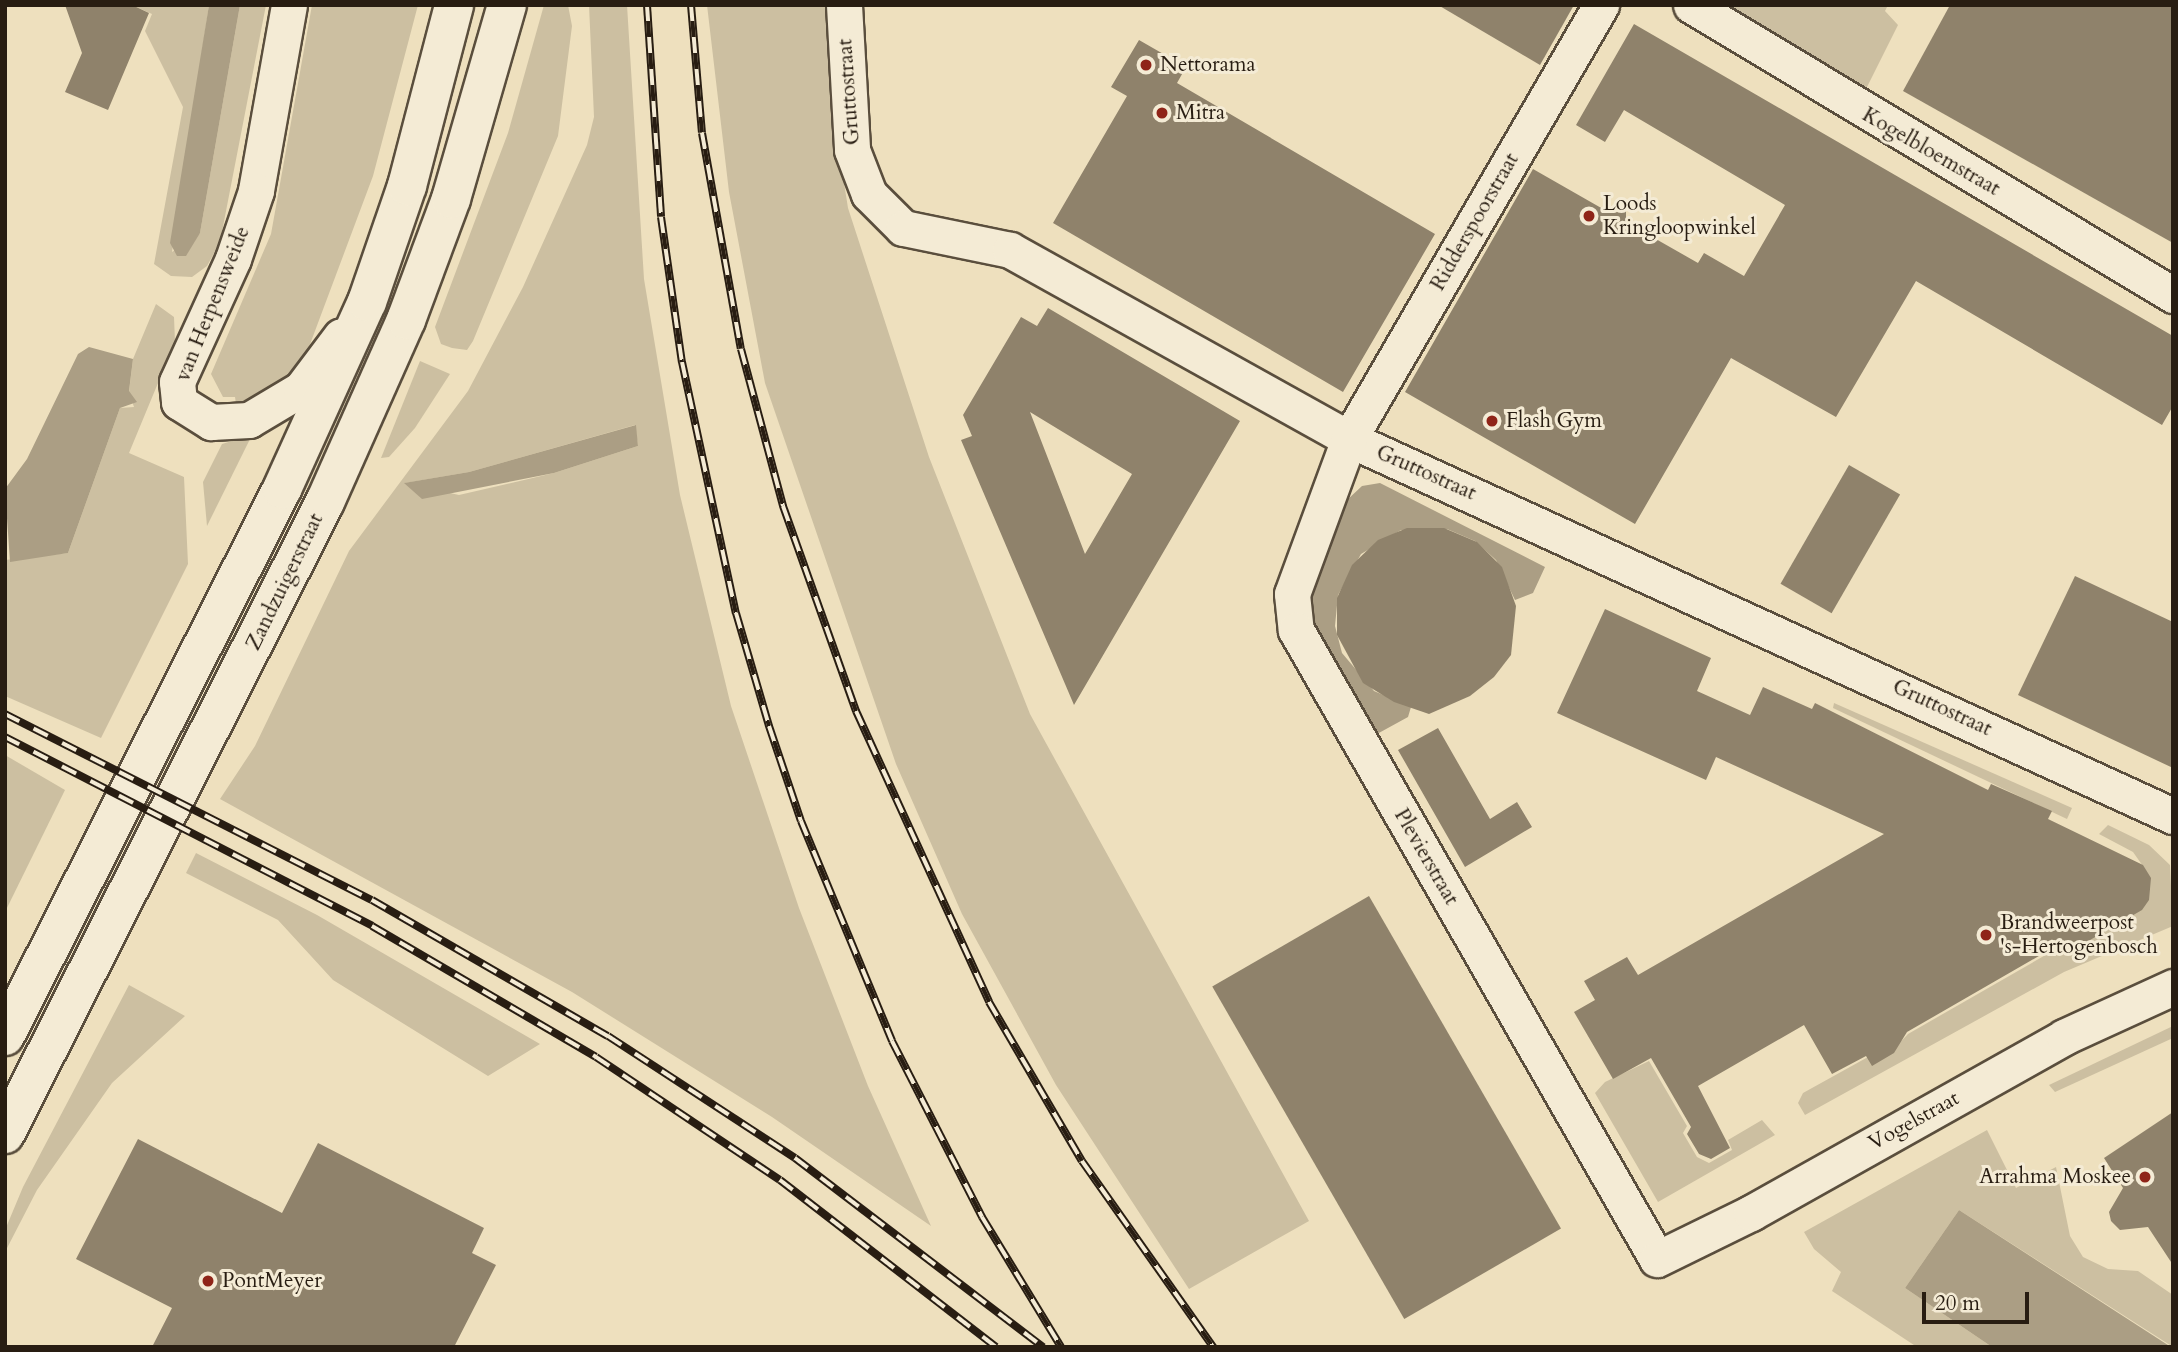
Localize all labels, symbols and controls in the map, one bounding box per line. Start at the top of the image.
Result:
street label: Gruttostraat [833,38,865,146]
place label: Nettorama [1160,52,1256,78]
marker: Nettorama [1138,57,1154,73]
place label: Mitra [1176,100,1225,126]
street label: Kogelbloemstraat [1858,102,2004,202]
marker: Mitra [1154,105,1170,121]
street label: Ridderspoorstraat [1425,149,1525,295]
place label: Loods Kringloopwinkel [1603,191,1756,241]
marker: Loods Kringloopwinkel [1581,208,1597,224]
street label: van Herpensweide [170,223,256,385]
place label: Flash Gym [1506,408,1602,434]
marker: Flash Gym [1484,413,1500,429]
street label: Gruttostraat [1372,440,1480,506]
street label: Zandzuigerstraat [241,509,329,655]
street label: Gruttostraat [1888,674,1996,742]
street label: Plevierstraat [1388,804,1464,910]
place label: Brandweerpost 's-Hertogenbosch [2000,910,2158,960]
marker: Brandweerpost 's-Hertogenbosch [1978,927,1994,943]
street label: Vogelstraat [1864,1086,1964,1156]
place label: Arrahma Moskee [1979,1164,2131,1190]
marker: Arrahma Moskee [2137,1169,2153,1185]
place label: PontMeyer [222,1268,322,1294]
marker: PontMeyer [200,1273,216,1289]
scale bar [1926,1278,2033,1322]
text: 20 m [1935,1289,1980,1318]

